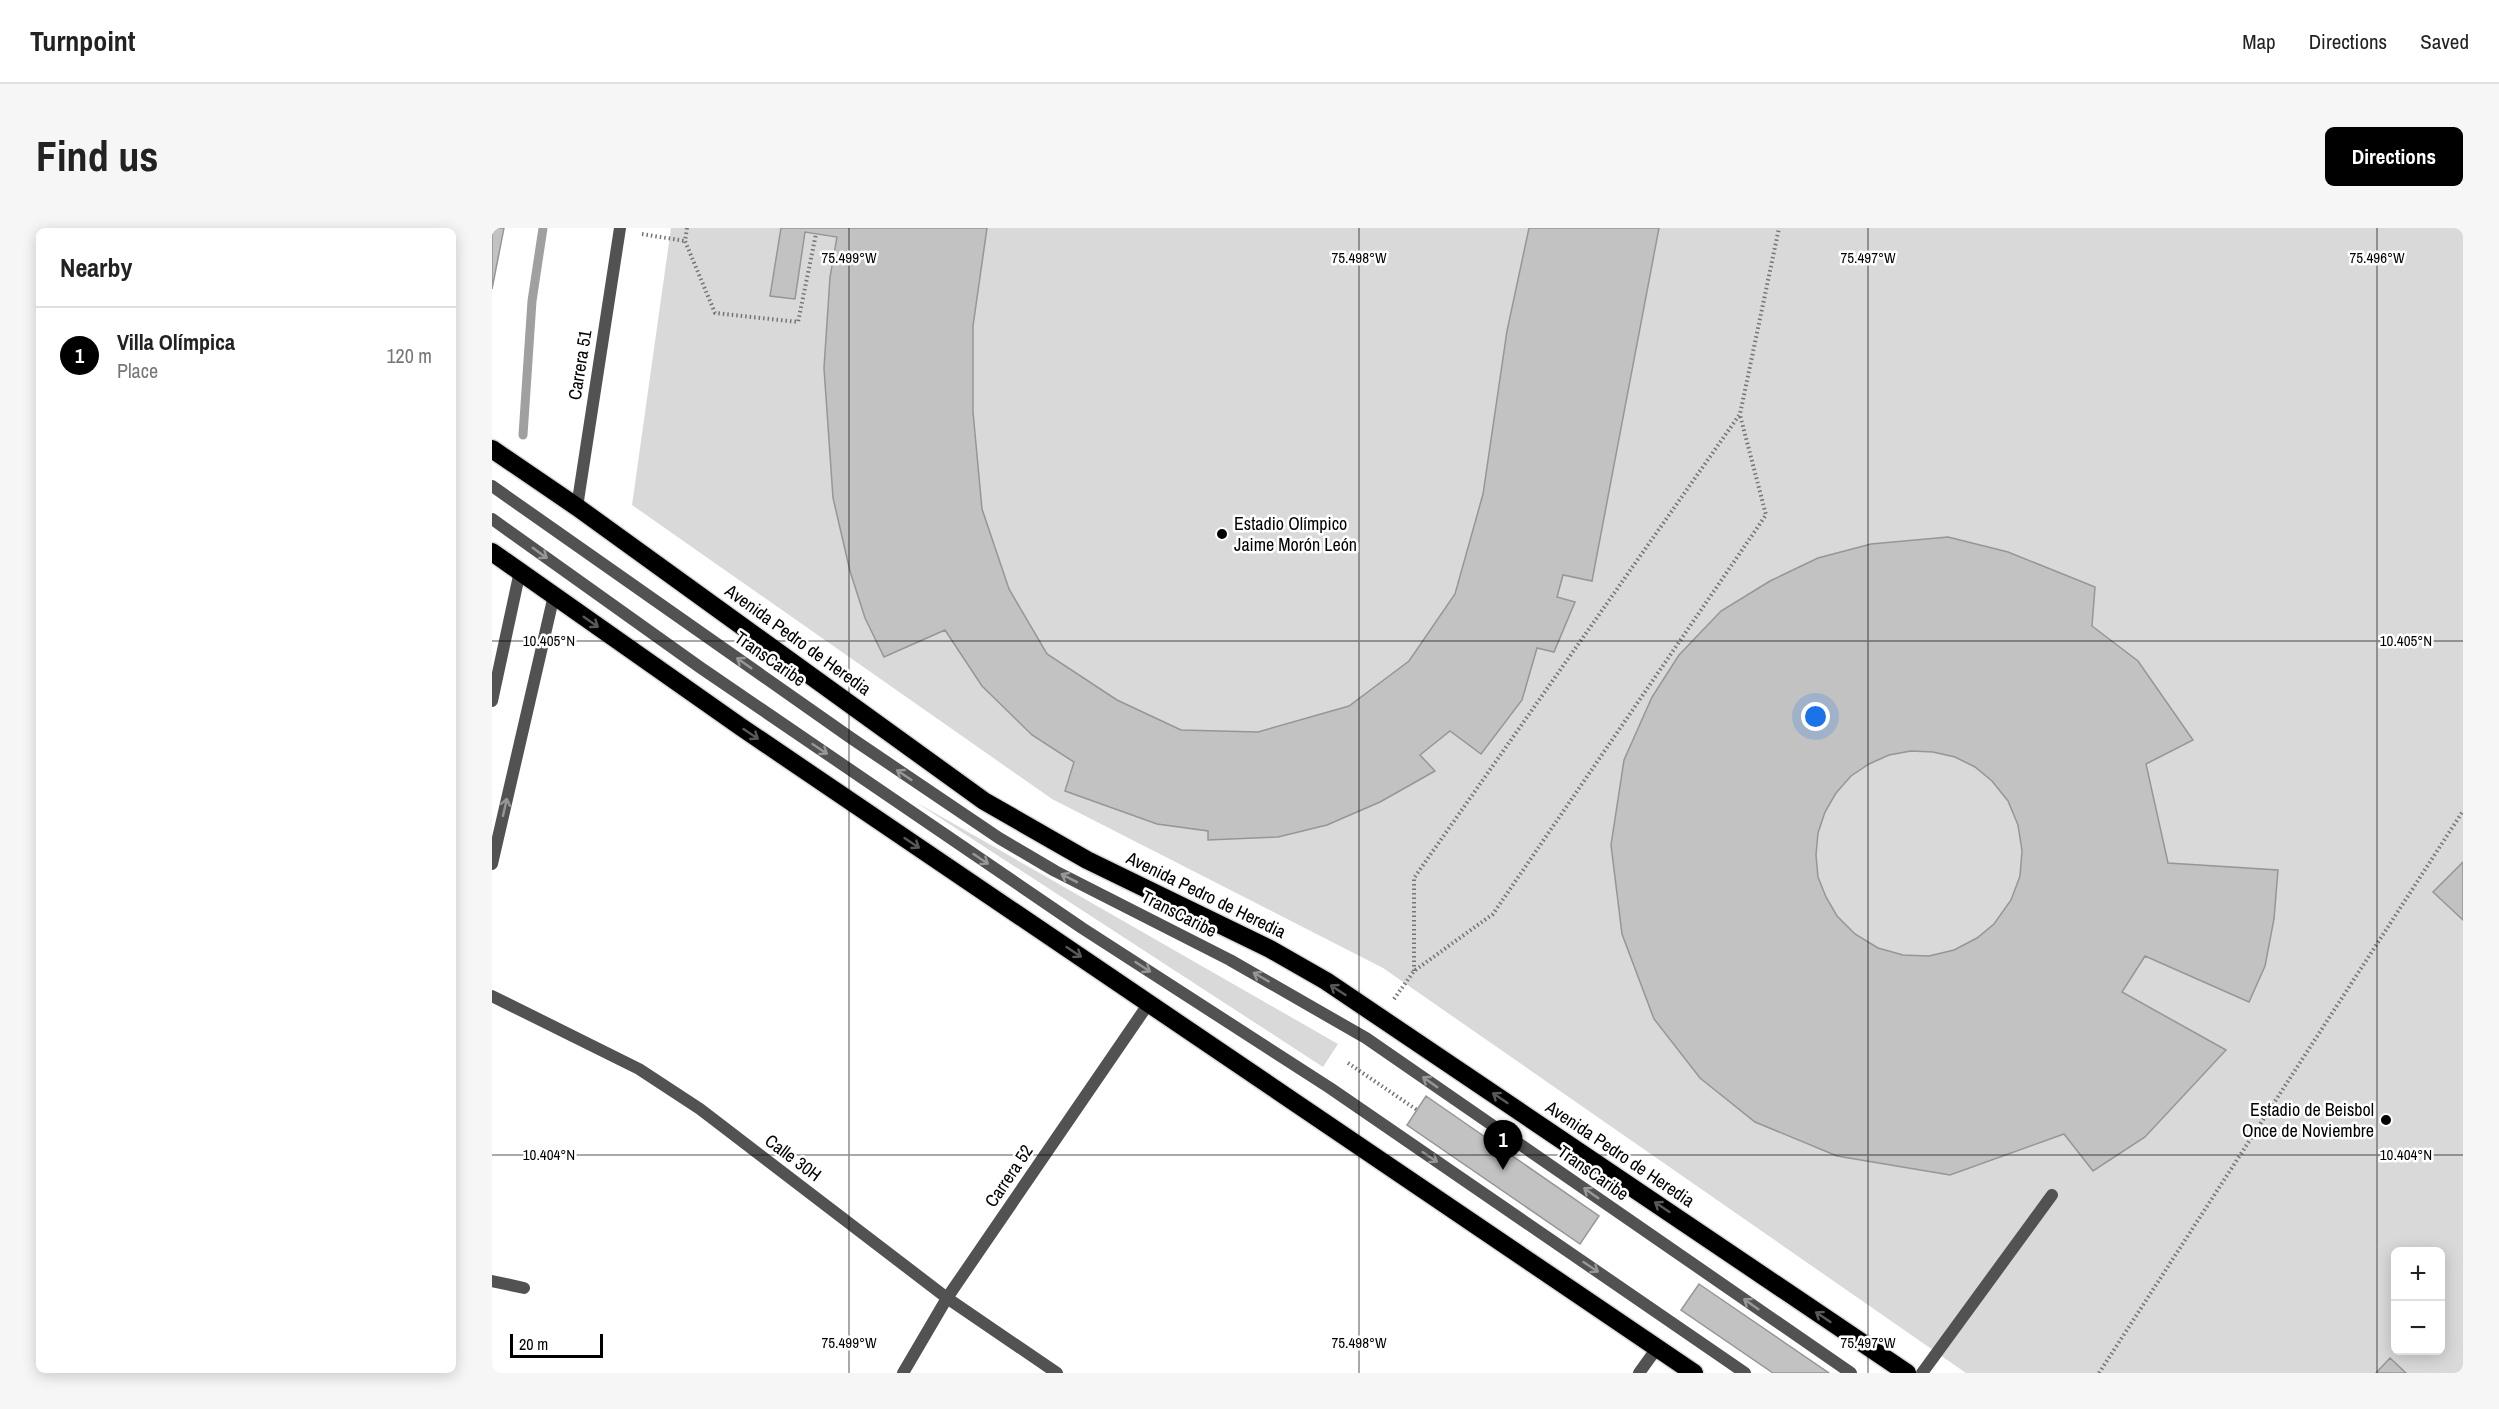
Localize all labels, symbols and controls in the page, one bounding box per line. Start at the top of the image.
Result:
text: Turnpoint [30,22,135,60]
text: Map [2242,27,2276,56]
text: Directions [2309,27,2387,56]
text: Saved [2420,27,2469,56]
button: Directions [2325,127,2463,186]
text: Find us [36,128,158,184]
text: 75.499°W [821,247,877,268]
text: 75.498°W [1331,247,1387,268]
text: 75.497°W [1840,247,1896,268]
text: 75.496°W [2349,247,2405,268]
text: Nearby [60,250,132,285]
text: Villa Olímpica [117,327,235,357]
street label: Carrera 51 [562,327,597,402]
text: 1 [75,342,84,369]
text: 120 m [386,342,432,369]
text: Place [117,357,158,384]
place label: Estadio Olímpico Jaime Morón León [1234,511,1357,557]
marker: Estadio Olímpico Jaime Morón León [1215,527,1229,541]
one-way arrow [531,547,547,559]
street label: Avenida Pedro de Heredia [720,578,876,701]
one-way arrow [583,616,599,628]
street label: TransCaribe [730,625,811,692]
text: 10.405°N [523,630,575,651]
text: 10.405°N [2380,630,2432,651]
one-way arrow [737,657,753,669]
your location [1801,702,1830,731]
one-way arrow [742,728,759,740]
one-way arrow [811,743,827,755]
one-way arrow [896,769,913,781]
one-way arrow [500,798,512,817]
one-way arrow [904,837,920,849]
street label: Avenida Pedro de Heredia [1121,845,1290,944]
one-way arrow [972,853,988,865]
one-way arrow [1061,872,1079,883]
street label: TransCaribe [1137,884,1221,943]
one-way arrow [1065,946,1082,958]
one-way arrow [1134,962,1151,974]
one-way arrow [1253,971,1270,983]
one-way arrow [1330,983,1347,996]
one-way arrow [1423,1076,1439,1088]
one-way arrow [1493,1092,1509,1104]
street label: Avenida Pedro de Heredia [1540,1094,1700,1213]
place label: Estadio de Beisbol Once de Noviembre [2242,1097,2374,1143]
marker: Estadio de Beisbol Once de Noviembre [2379,1113,2393,1127]
pin: 1 [1484,1120,1522,1170]
street label: Calle 30H [760,1128,827,1187]
street label: Carrera 52 [978,1139,1039,1212]
street label: TransCaribe [1553,1139,1634,1206]
text: 10.404°N [523,1144,575,1165]
text: 10.404°N [2380,1144,2432,1165]
one-way arrow [1422,1151,1438,1163]
one-way arrow [1583,1187,1599,1199]
one-way arrow [1654,1201,1671,1213]
map controls [2391,1247,2445,1355]
button: + [2391,1247,2445,1301]
one-way arrow [1582,1261,1599,1273]
one-way arrow [1744,1298,1760,1310]
button: − [2391,1301,2445,1355]
one-way arrow [1816,1311,1832,1323]
scale bar [510,1331,603,1358]
text: 75.499°W [821,1332,877,1353]
text: 75.498°W [1331,1332,1387,1353]
text: 75.497°W [1840,1332,1896,1353]
text: 20 m [519,1333,548,1355]

